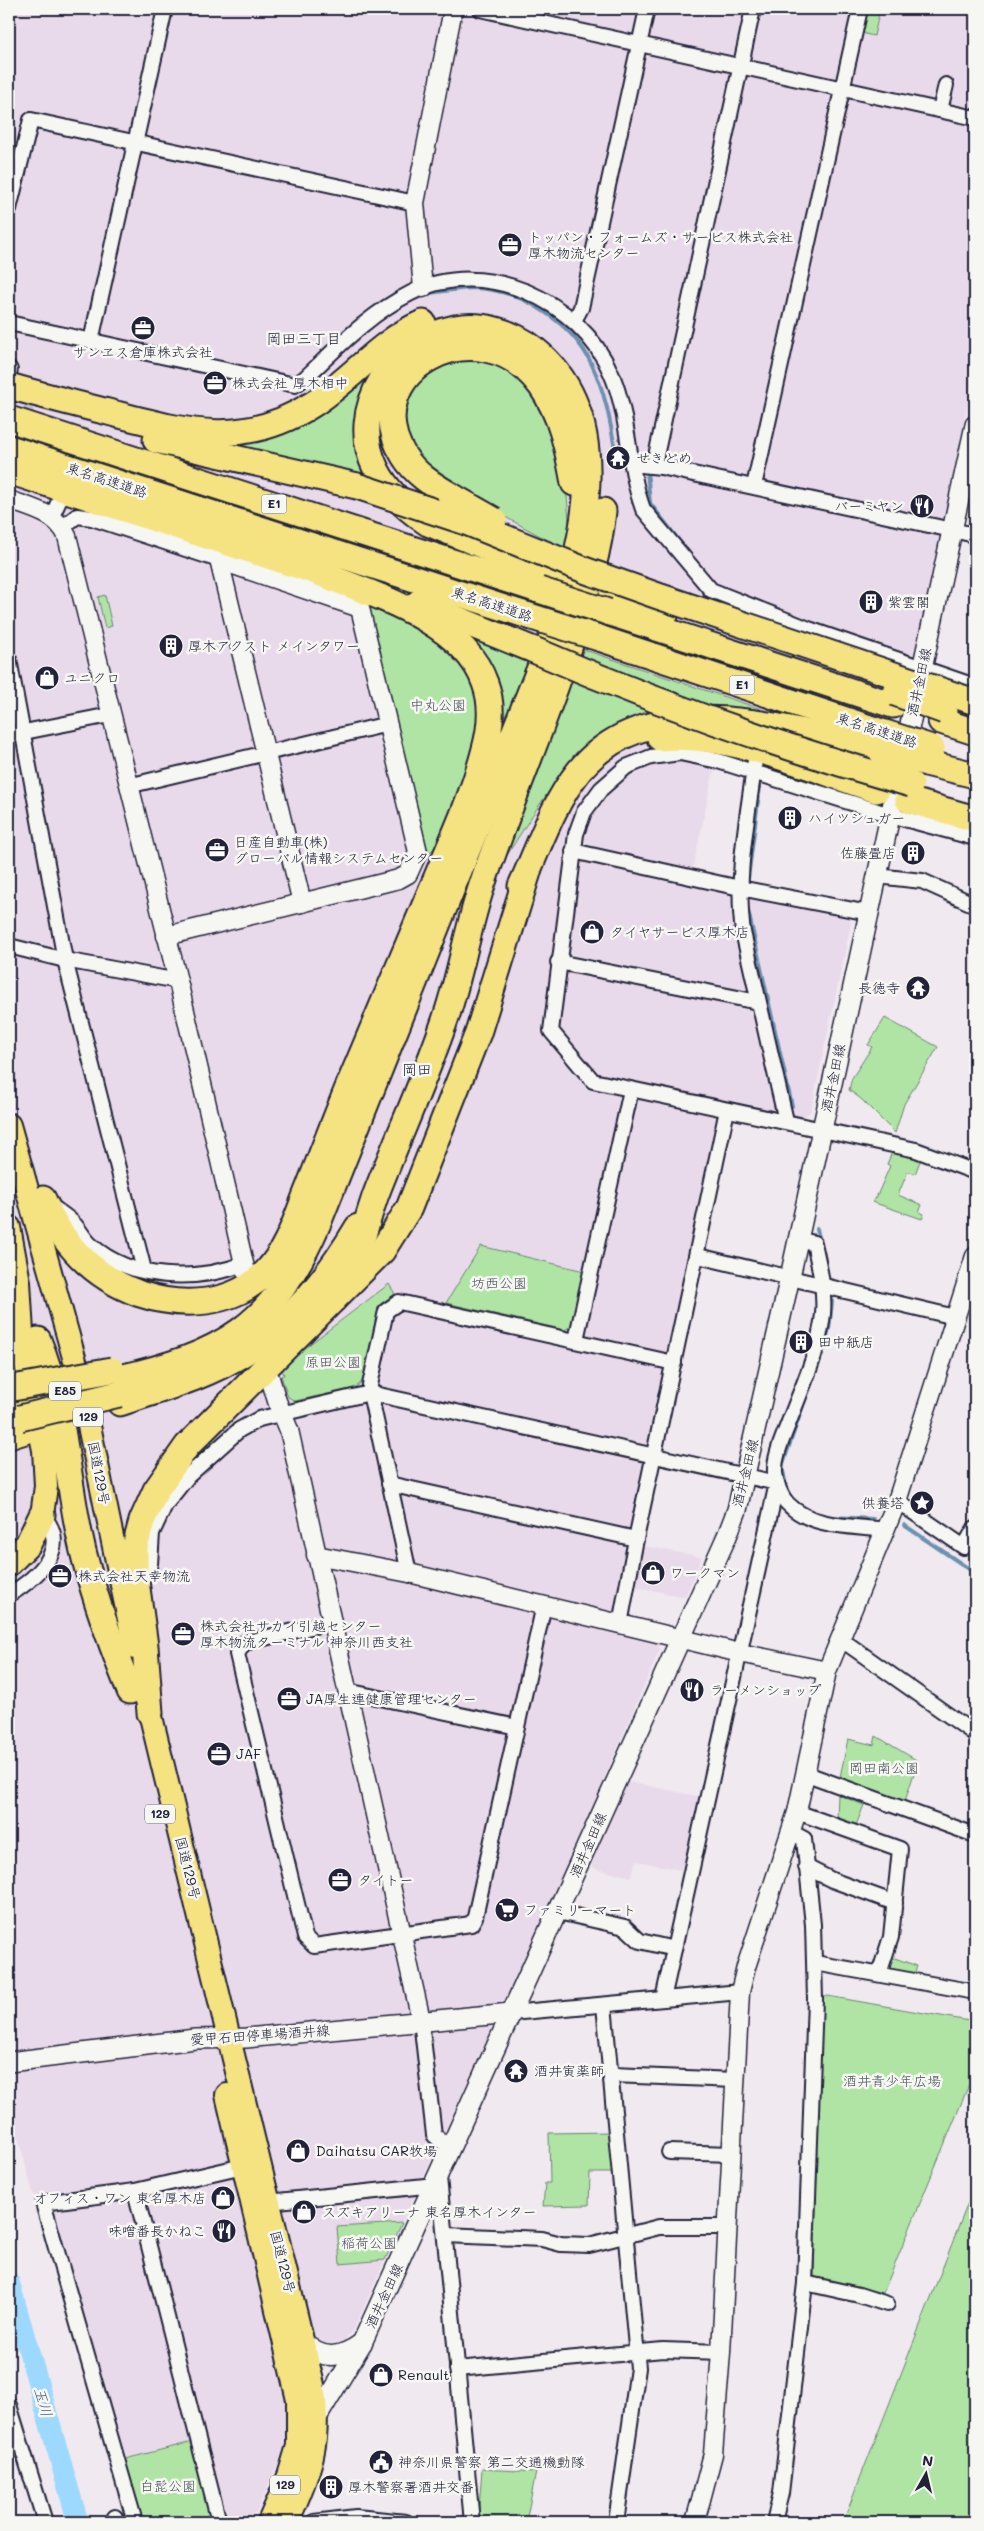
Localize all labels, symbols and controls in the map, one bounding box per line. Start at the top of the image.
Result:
place label: トッパン・フォームズ・サービス株式会社 厚木物流センター [528,227,793,262]
office icon: トッパン・フォームズ・サービス株式会社 厚木物流センター [497,232,523,258]
office icon: サンヱス倉庫株式会社 [130,315,156,341]
district label: 岡田三丁目 [266,328,342,348]
place label: サンヱス倉庫株式会社 [73,342,213,361]
office icon: 株式会社 厚木相中 [202,370,228,396]
place label: 株式会社 厚木相中 [232,373,348,392]
temple icon: せきどめ [605,445,631,471]
place label: せきどめ [636,448,692,467]
street label: 東名高速道路 [64,458,150,502]
restaurant icon: バーミヤン [909,493,935,519]
road number: E1 [262,494,286,514]
place label: バーミヤン [834,496,904,515]
street label: 東名高速道路 [449,582,535,626]
building icon: 紫雲閣 [858,589,884,615]
place label: 紫雲閣 [888,592,930,611]
building icon: 厚木アクスト メインタワー [158,633,184,659]
place label: 厚木アクスト メインタワー [188,636,360,655]
street label: 酒井金田線 [902,646,935,718]
shop icon: ユニクロ [34,665,60,691]
place label: ユニクロ [64,668,120,687]
road number: E1 [730,676,754,694]
park label: 中丸公園 [410,695,466,714]
street label: 東名高速道路 [834,708,920,752]
building icon: ハイツシュガー [777,805,803,831]
place label: ハイツシュガー [808,808,905,827]
place label: 日産自動車(株) グローバル情報システムセンター [234,832,443,867]
office icon: 日産自動車(株) グローバル情報システムセンター [204,837,230,863]
building icon: 佐藤畳店 [900,840,926,866]
place label: 佐藤畳店 [840,843,896,862]
shop icon: タイヤサービス厚木店 [579,919,605,945]
place label: タイヤサービス厚木店 [610,922,749,941]
temple icon: 長徳寺 [905,975,931,1001]
place label: 長徳寺 [858,978,900,997]
street label: 酒井金田線 [816,1042,849,1114]
district label: 岡田 [402,1059,432,1079]
park label: 坊西公園 [471,1273,527,1292]
building icon: 田中紙店 [788,1329,814,1355]
place label: 田中紙店 [818,1332,874,1351]
park label: 原田公園 [305,1352,361,1371]
road number: E85 [49,1382,81,1400]
road number: 129 [73,1408,103,1426]
street label: 酒井金田線 [727,1437,762,1509]
street label: 国道129号 [84,1440,115,1506]
place icon: 供養塔 [909,1490,935,1516]
place label: 供養塔 [862,1493,904,1512]
shop icon: ワークマン [640,1560,666,1586]
office icon: 株式会社天幸物流 [47,1563,73,1589]
place label: ワークマン [670,1563,740,1582]
place label: 株式会社天幸物流 [78,1566,190,1585]
place label: 株式会社サカイ引越センター 厚木物流ターミナル 神奈川西支社 [200,1616,413,1651]
office icon: 株式会社サカイ引越センター 厚木物流ターミナル 神奈川西支社 [170,1621,196,1647]
restaurant icon: ラーメンショップ [679,1677,705,1703]
place label: ラーメンショップ [710,1680,821,1699]
office icon: JA厚生連健康管理センター [276,1686,302,1712]
place label: JA厚生連健康管理センター [306,1689,477,1708]
office icon: JAF [206,1741,232,1767]
place label: JAF [236,1744,261,1763]
park label: 岡田南公園 [849,1758,919,1777]
road number: 129 [145,1805,175,1824]
street label: 酒井金田線 [565,1809,610,1881]
street label: 国道129号 [171,1834,205,1901]
office icon: タイトー [327,1867,353,1893]
place label: タイトー [358,1870,413,1889]
supermarket icon: ファミリーマート [494,1897,520,1923]
place label: ファミリーマート [524,1900,636,1919]
street label: 愛甲石田停車場酒井線 [189,2020,330,2049]
temple icon: 酒井寅薬師 [503,2058,529,2084]
place label: 酒井寅薬師 [534,2061,604,2080]
park label: 酒井青少年広場 [843,2071,941,2090]
shop icon: Daihatsu CAR牧場 [285,2138,311,2164]
place label: Daihatsu CAR牧場 [316,2141,437,2160]
shop icon: オフィス・ワン 東名厚木店 [210,2185,236,2211]
place label: オフィス・ワン 東名厚木店 [34,2188,206,2207]
shop icon: スズキアリーナ 東名厚木インター [291,2199,317,2225]
place label: スズキアリーナ 東名厚木インター [322,2202,536,2221]
restaurant icon: 味噌番長かねこ [211,2218,237,2244]
place label: 味噌番長かねこ [108,2221,206,2240]
street label: 国道129号 [266,2228,300,2295]
park label: 稲荷公園 [341,2233,397,2252]
street label: 酒井金田線 [360,2260,407,2332]
shop icon: Renault [368,2362,394,2388]
place label: Renault [398,2365,449,2384]
water label: 玉川 [30,2385,58,2419]
north arrow [902,2448,952,2498]
public building icon: 神奈川県警察 第二交通機動隊 [368,2449,394,2475]
text: N [921,2450,934,2471]
place label: 神奈川県警察 第二交通機動隊 [398,2452,584,2471]
building icon: 厚木警察署酒井交番 [318,2474,344,2500]
park label: 白髭公園 [140,2476,196,2495]
road number: 129 [270,2476,300,2494]
place label: 厚木警察署酒井交番 [348,2477,474,2496]

